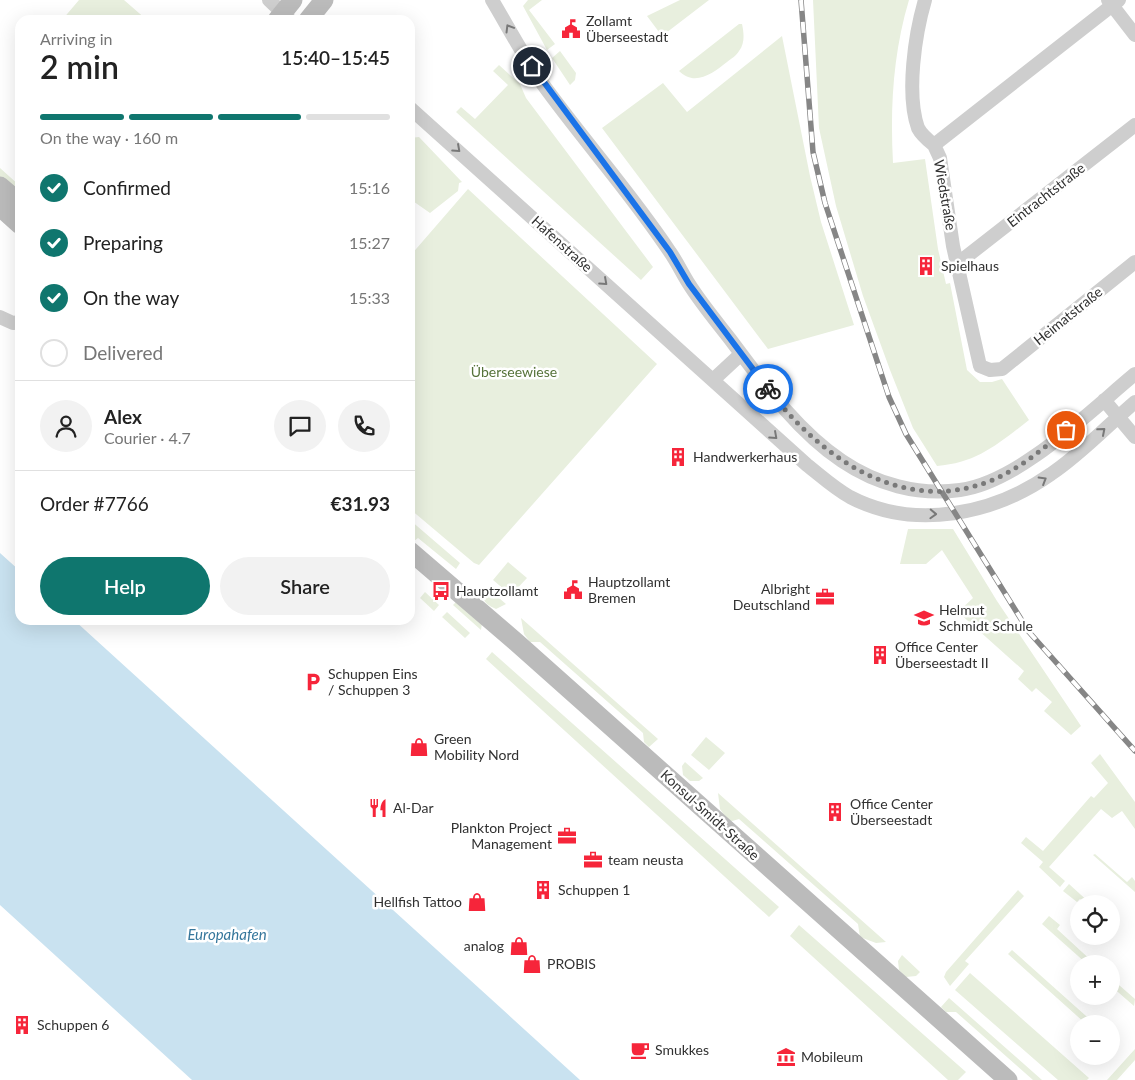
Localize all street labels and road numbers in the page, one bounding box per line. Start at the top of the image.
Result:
street label: Wiedstraße [931,158,960,232]
street label: Eintrachtstraße [1003,159,1088,230]
street label: Hafenstraße [529,212,596,275]
street label: Heimatstraße [1030,283,1105,348]
street label: Konsul-Smidt-Straße [657,766,763,863]

